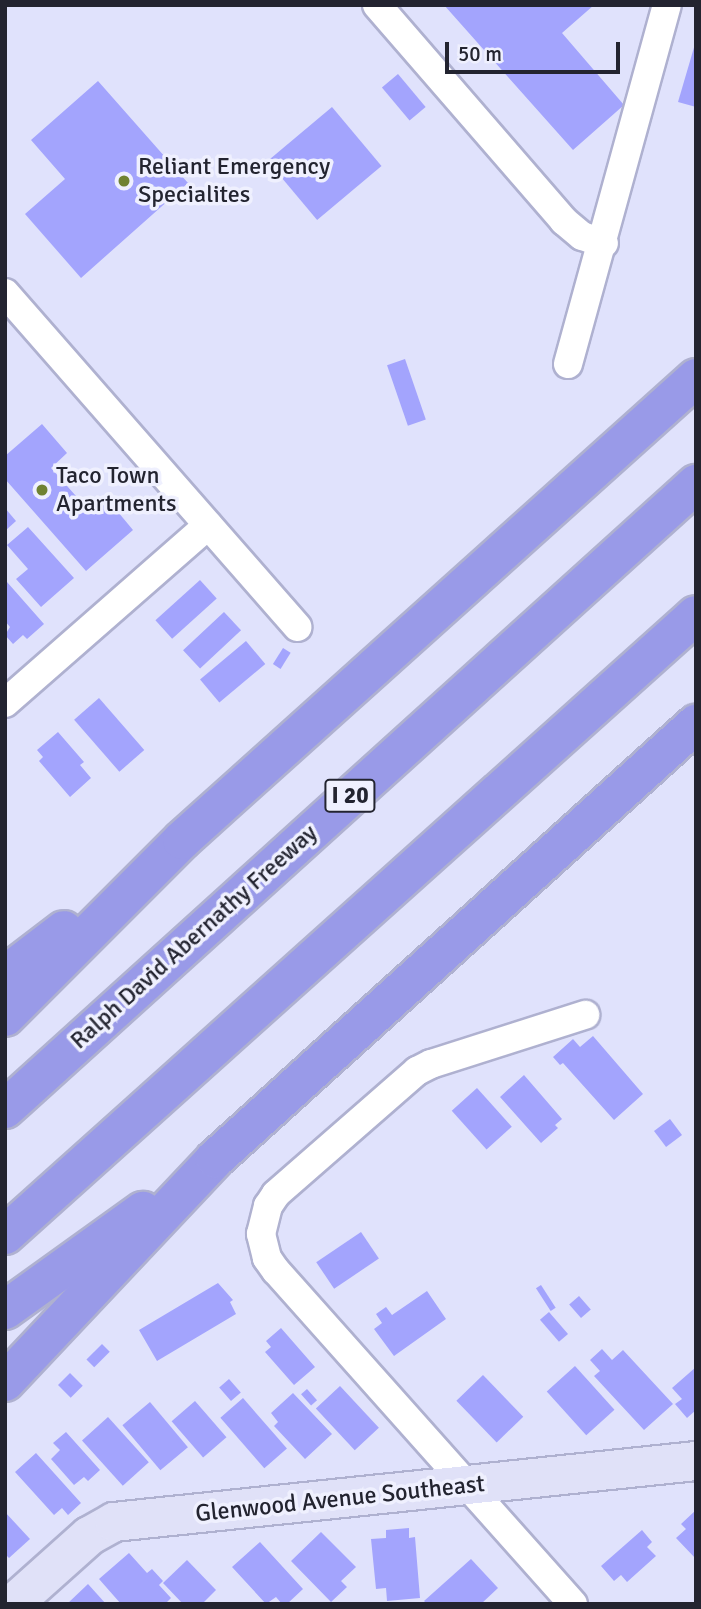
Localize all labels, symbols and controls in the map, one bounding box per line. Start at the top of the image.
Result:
scale bar [449,28,624,72]
text: 50 m [458,41,502,67]
place label: Reliant Emergency Specialites [138,153,330,209]
marker: Reliant Emergency Specialites [116,173,132,189]
place label: Taco Town Apartments [56,462,176,518]
marker: Taco Town Apartments [34,482,50,498]
road number: I 20 [324,776,376,816]
street label: Ralph David Abernathy Freeway [65,819,323,1055]
street label: Glenwood Avenue Southeast [194,1469,486,1529]

